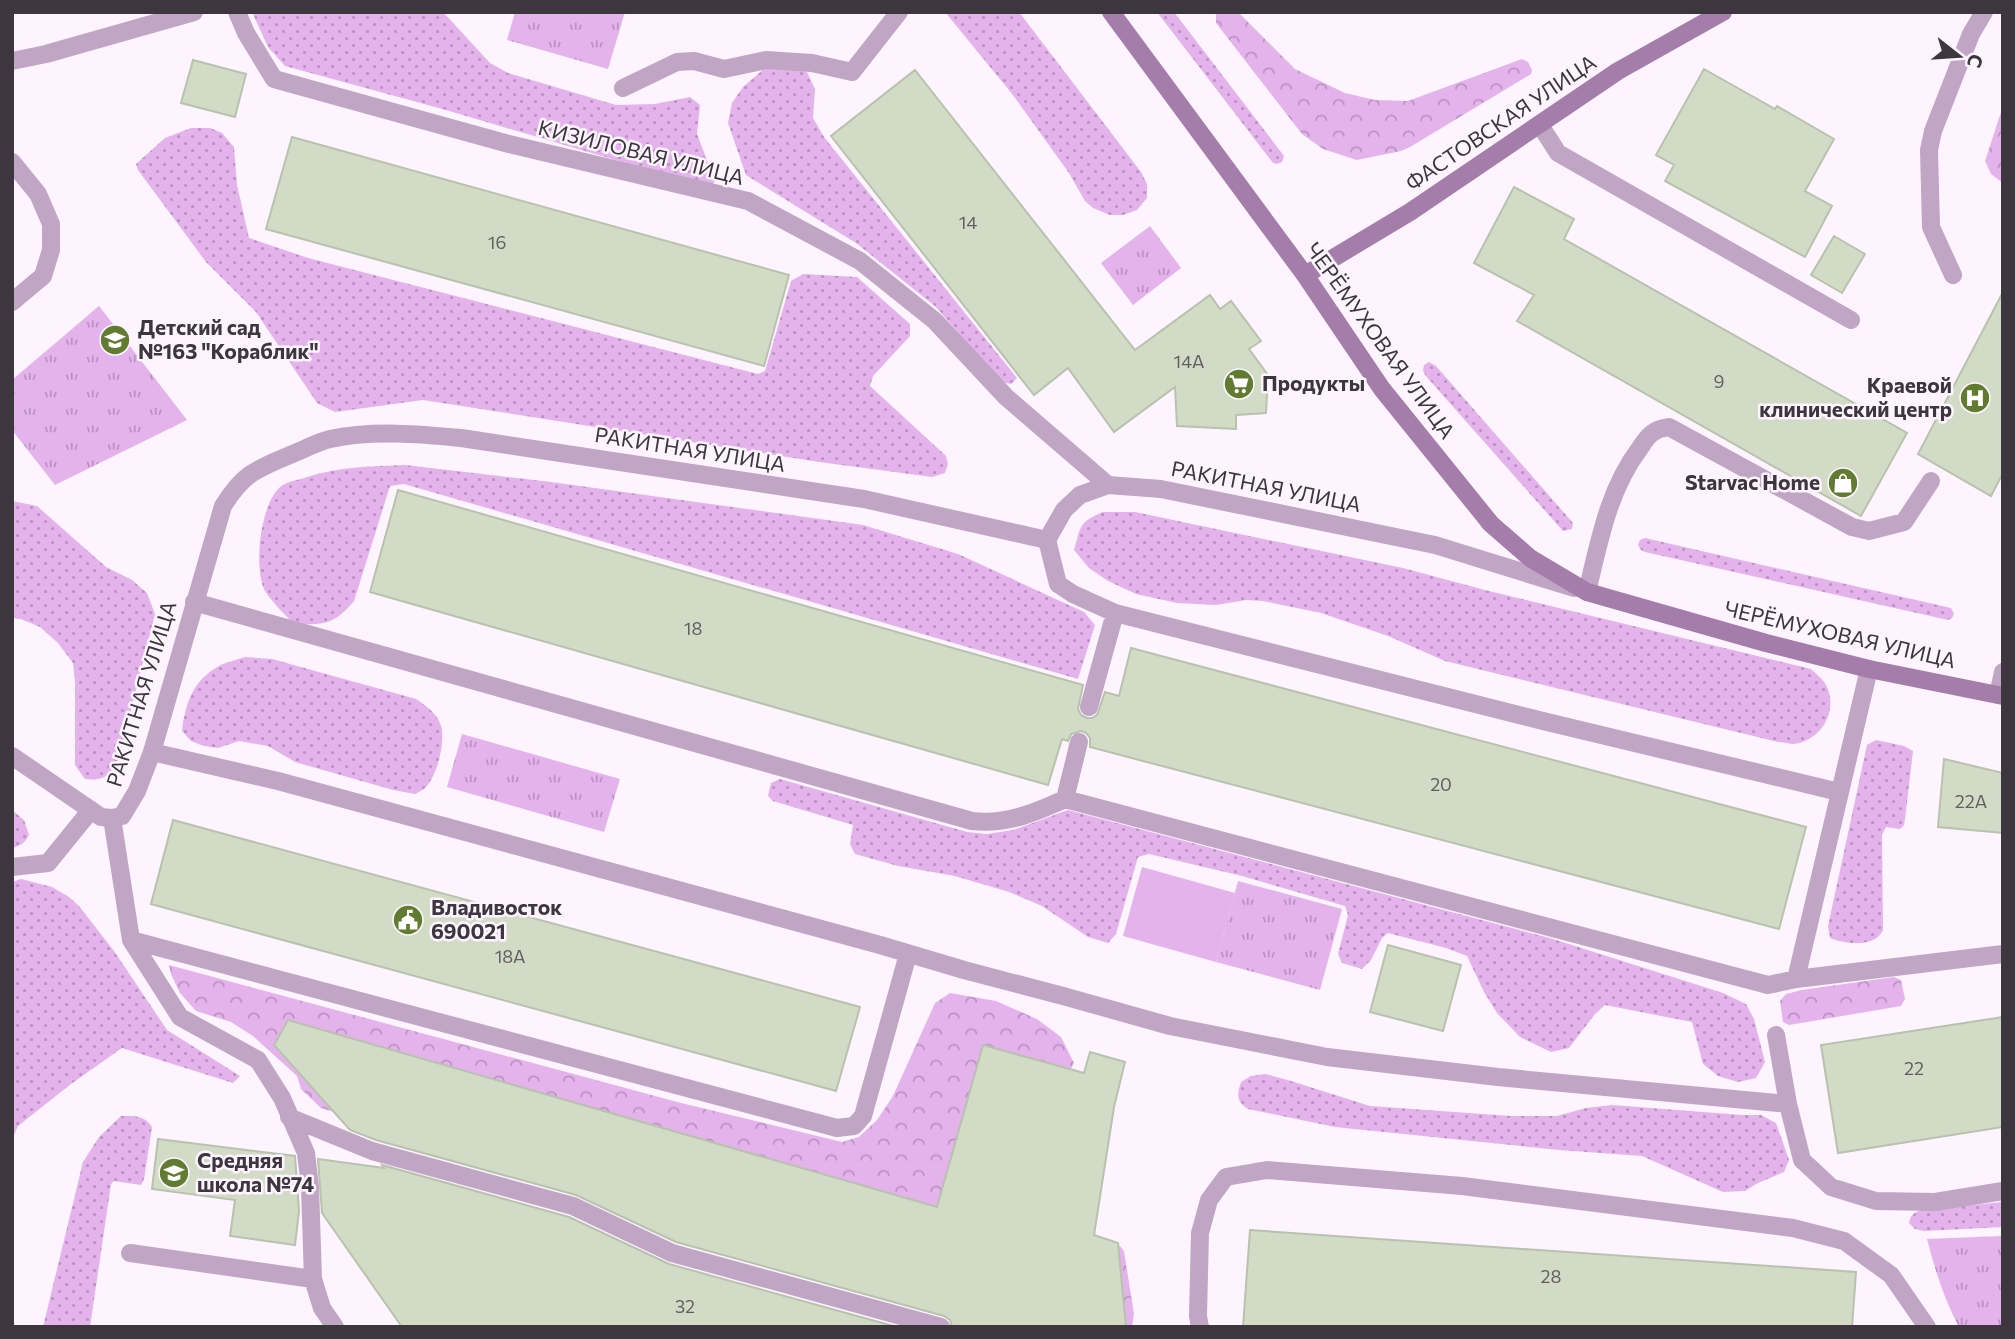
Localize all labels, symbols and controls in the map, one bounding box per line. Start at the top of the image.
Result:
north arrow [1924,21,1994,91]
street label: ФАСТОВСКАЯ УЛИЦА [1400,49,1600,195]
text: С [1963,52,1989,71]
street label: КИЗИЛОВАЯ УЛИЦА [536,114,747,189]
house number: 14 [959,211,977,233]
house number: 16 [488,231,506,253]
street label: ЧЕРЁМУХОВАЯ УЛИЦА [1302,237,1461,443]
place label: Детский сад №163 "Кораблик" [138,314,319,363]
school or university icon: Детский сад №163 "Кораблик" [98,323,132,357]
house number: 14А [1174,350,1204,372]
supermarket icon: Продукты [1222,367,1256,401]
place label: Продукты [1262,370,1365,395]
house number: 9 [1714,370,1724,392]
place label: Краевой клинический центр [1759,372,1952,421]
hospital icon: Краевой клинический центр [1958,381,1992,415]
street label: РАКИТНАЯ УЛИЦА [593,421,787,476]
street label: РАКИТНАЯ УЛИЦА [1169,455,1363,516]
shop icon: Starvac Home [1826,466,1860,500]
place label: Starvac Home [1685,469,1820,494]
street label: ЧЕРЁМУХОВАЯ УЛИЦА [1722,595,1958,672]
street label: РАКИТНАЯ УЛИЦА [100,598,181,789]
house number: 18 [684,617,702,639]
house number: 20 [1430,773,1452,795]
house number: 22А [1955,790,1987,812]
place label: Владивосток 690021 [431,894,562,943]
public building icon: Владивосток 690021 [391,903,425,937]
house number: 18А [495,945,525,967]
house number: 22 [1904,1057,1924,1079]
place label: Средняя школа №74 [197,1147,314,1196]
school or university icon: Средняя школа №74 [157,1156,191,1190]
house number: 28 [1541,1265,1562,1287]
house number: 32 [675,1295,695,1317]

